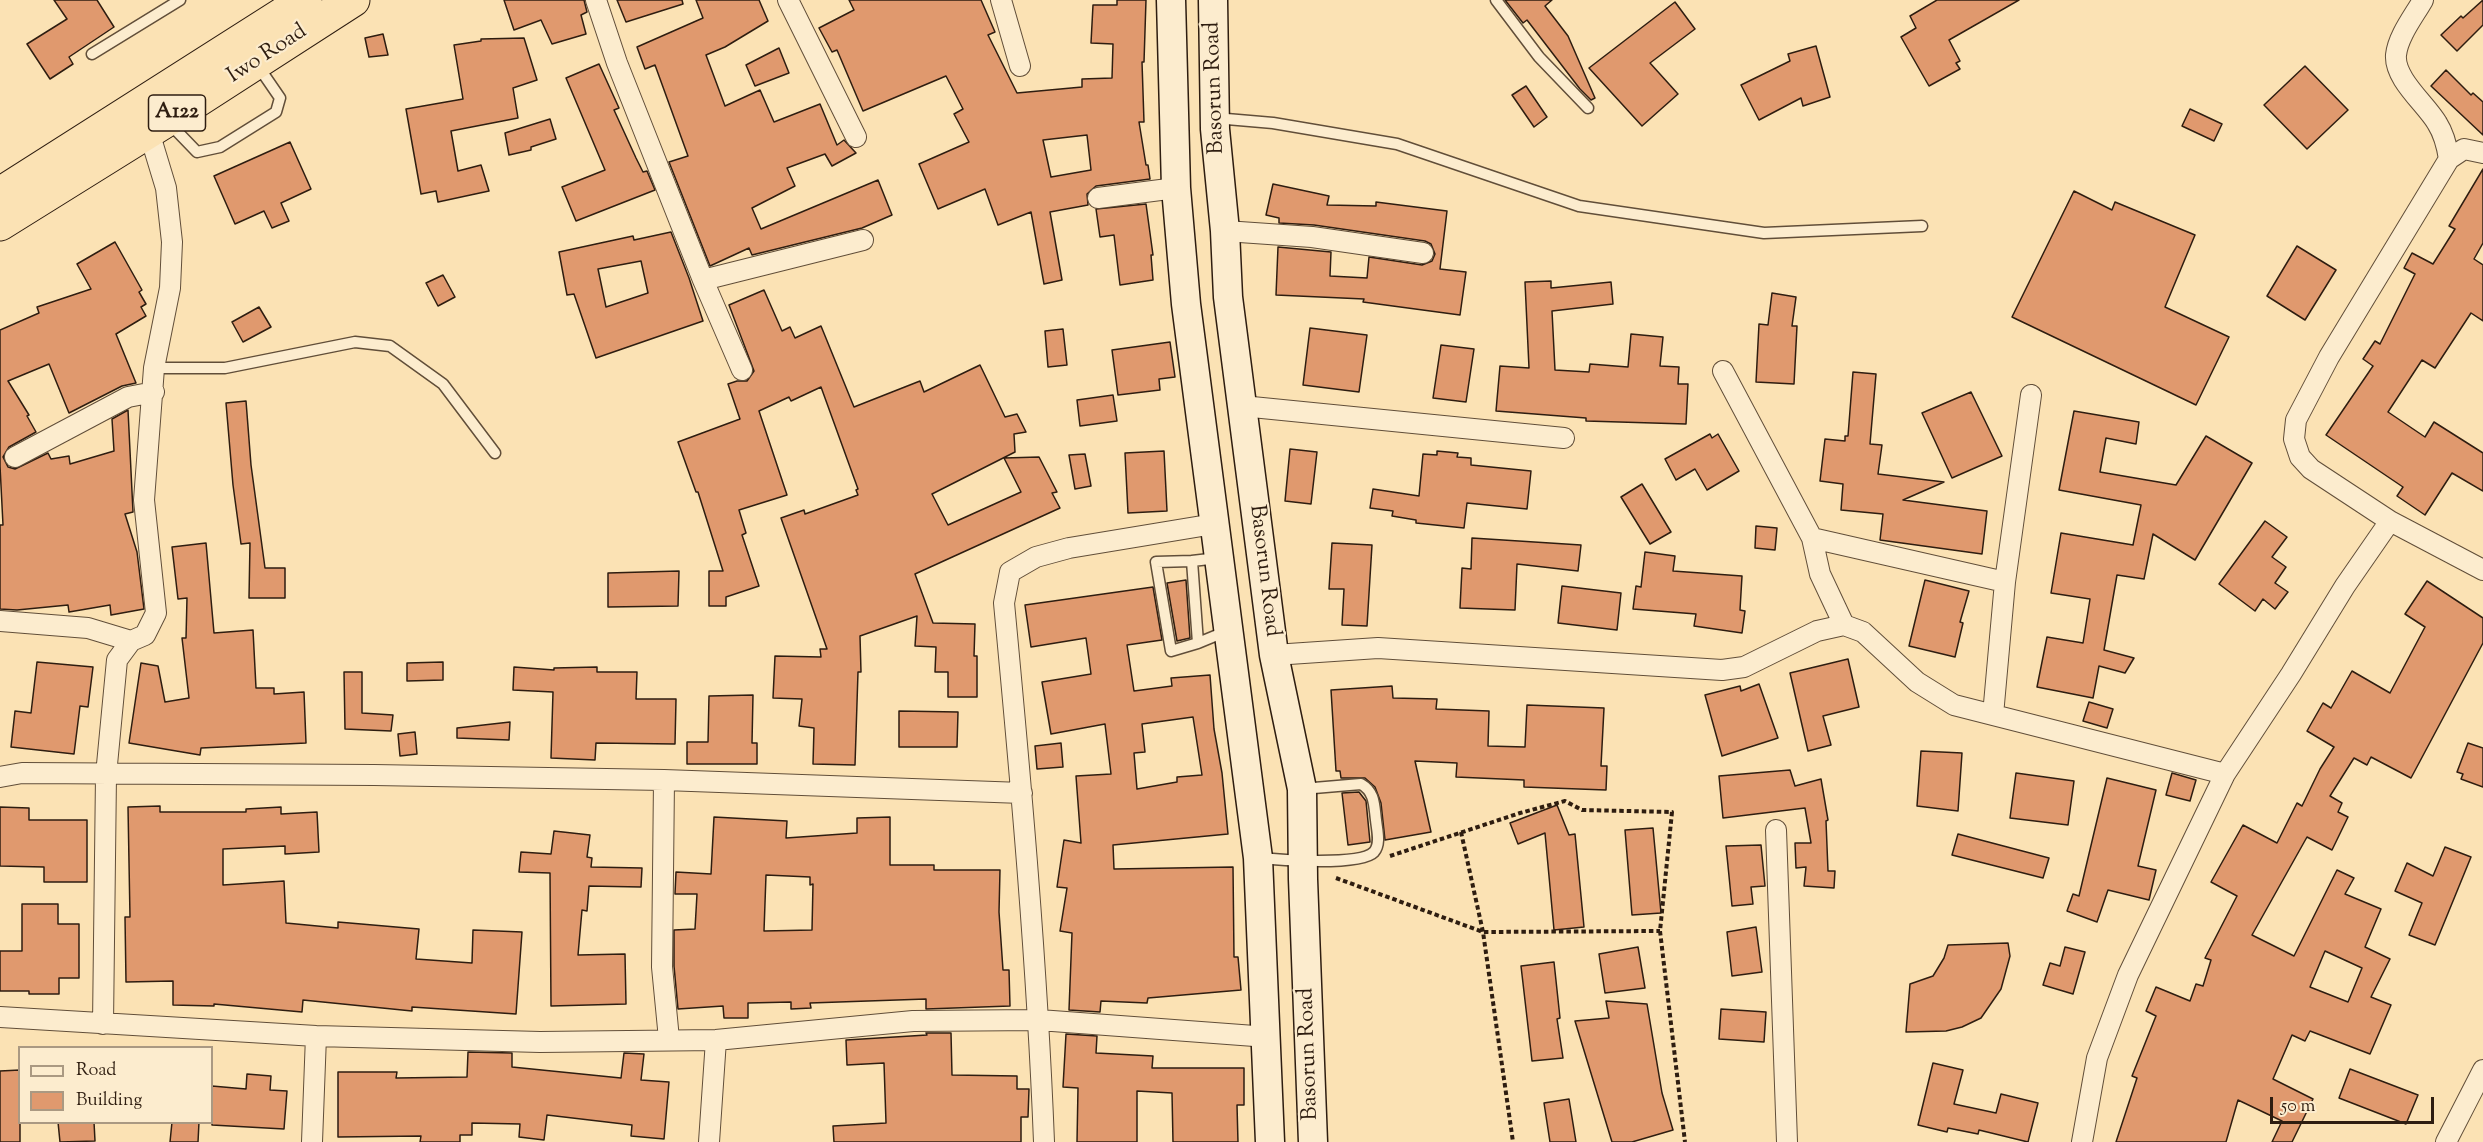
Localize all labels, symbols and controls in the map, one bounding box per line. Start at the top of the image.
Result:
street label: Iwo Road [223,20,313,90]
street label: Basorun Road [1200,21,1232,155]
road number: A122 [148,95,206,131]
street label: Basorun Road [1242,504,1284,638]
street label: Basorun Road [1294,987,1326,1121]
legend [18,1046,213,1124]
text: Road [76,1058,116,1084]
scale bar [2273,1085,2436,1123]
text: Building [76,1088,142,1114]
text: 50 m [2281,1094,2315,1120]

